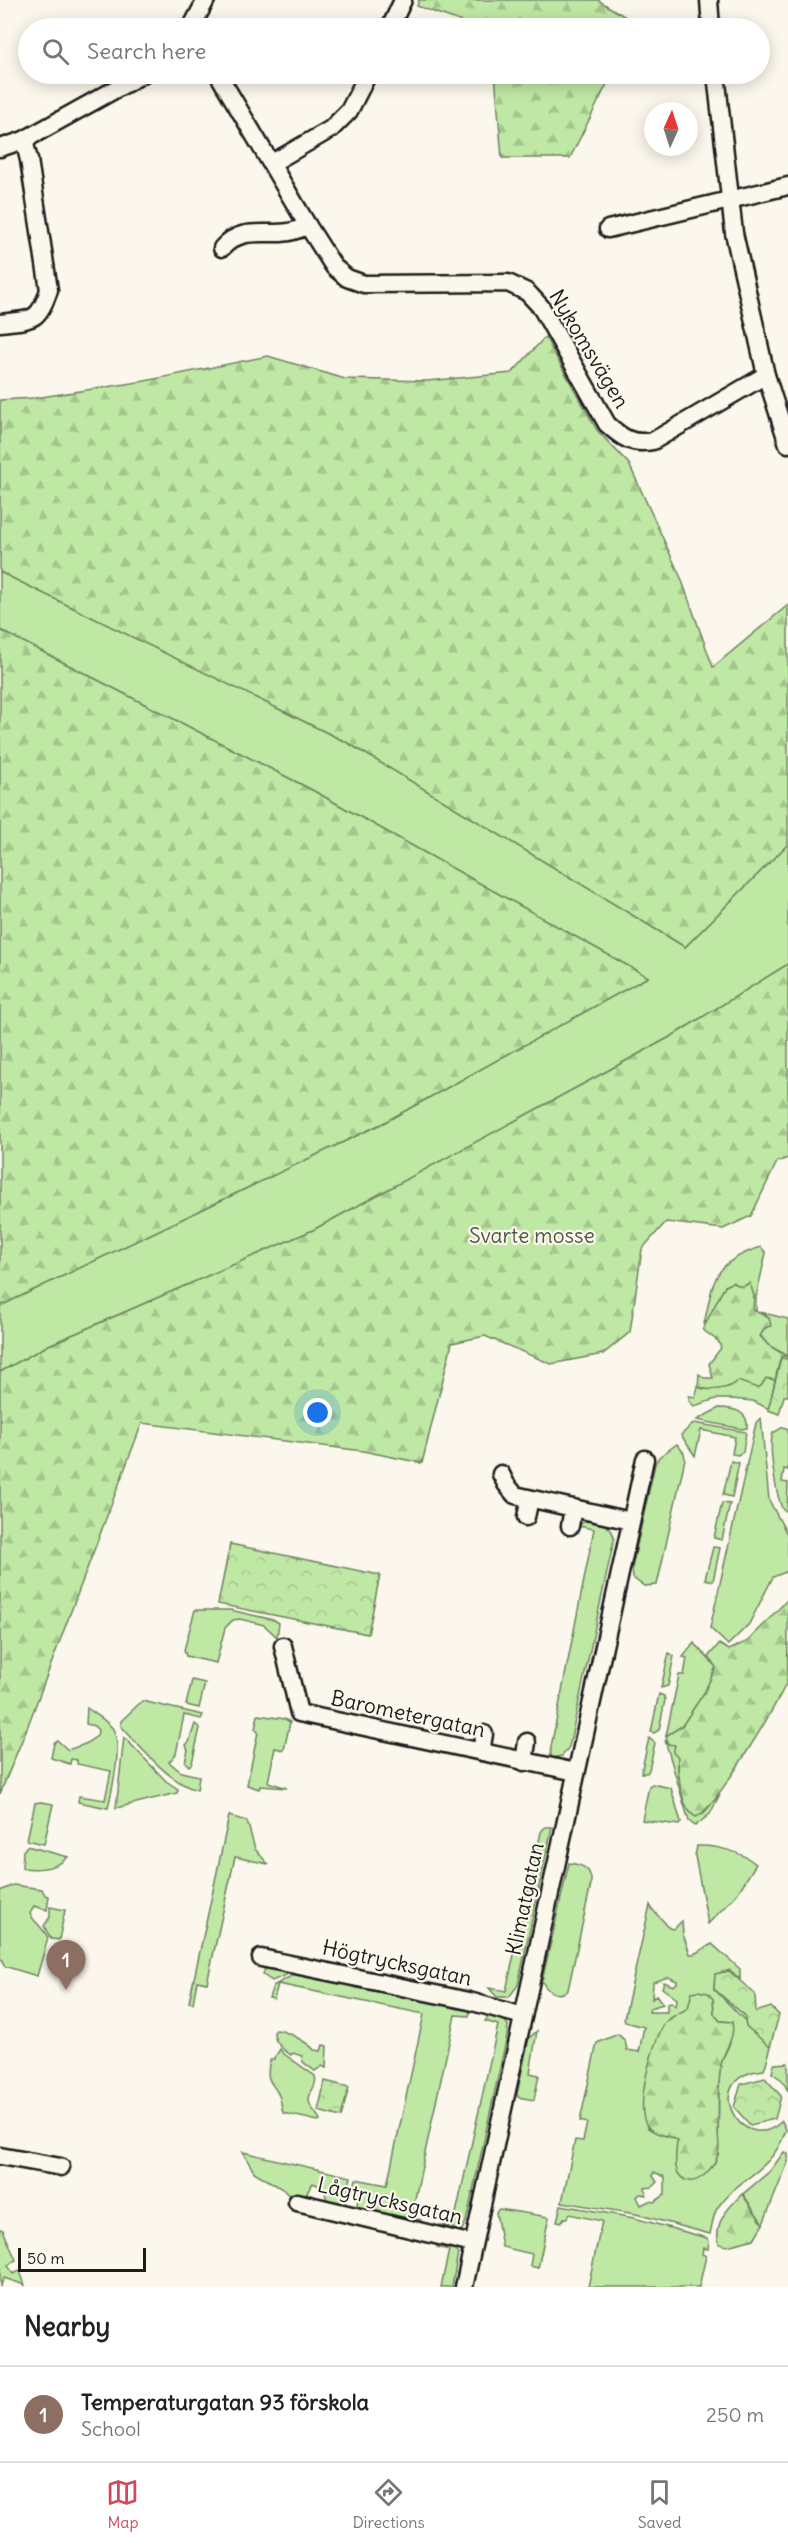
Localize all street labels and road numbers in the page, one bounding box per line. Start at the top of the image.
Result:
street label: Nykomsvägen [543,284,635,413]
street label: Barometergatan [328,1684,488,1743]
street label: Klimatgatan [499,1840,550,1958]
street label: Högtrycksgatan [320,1933,474,1992]
street label: Lågtrycksgatan [315,2171,465,2230]

